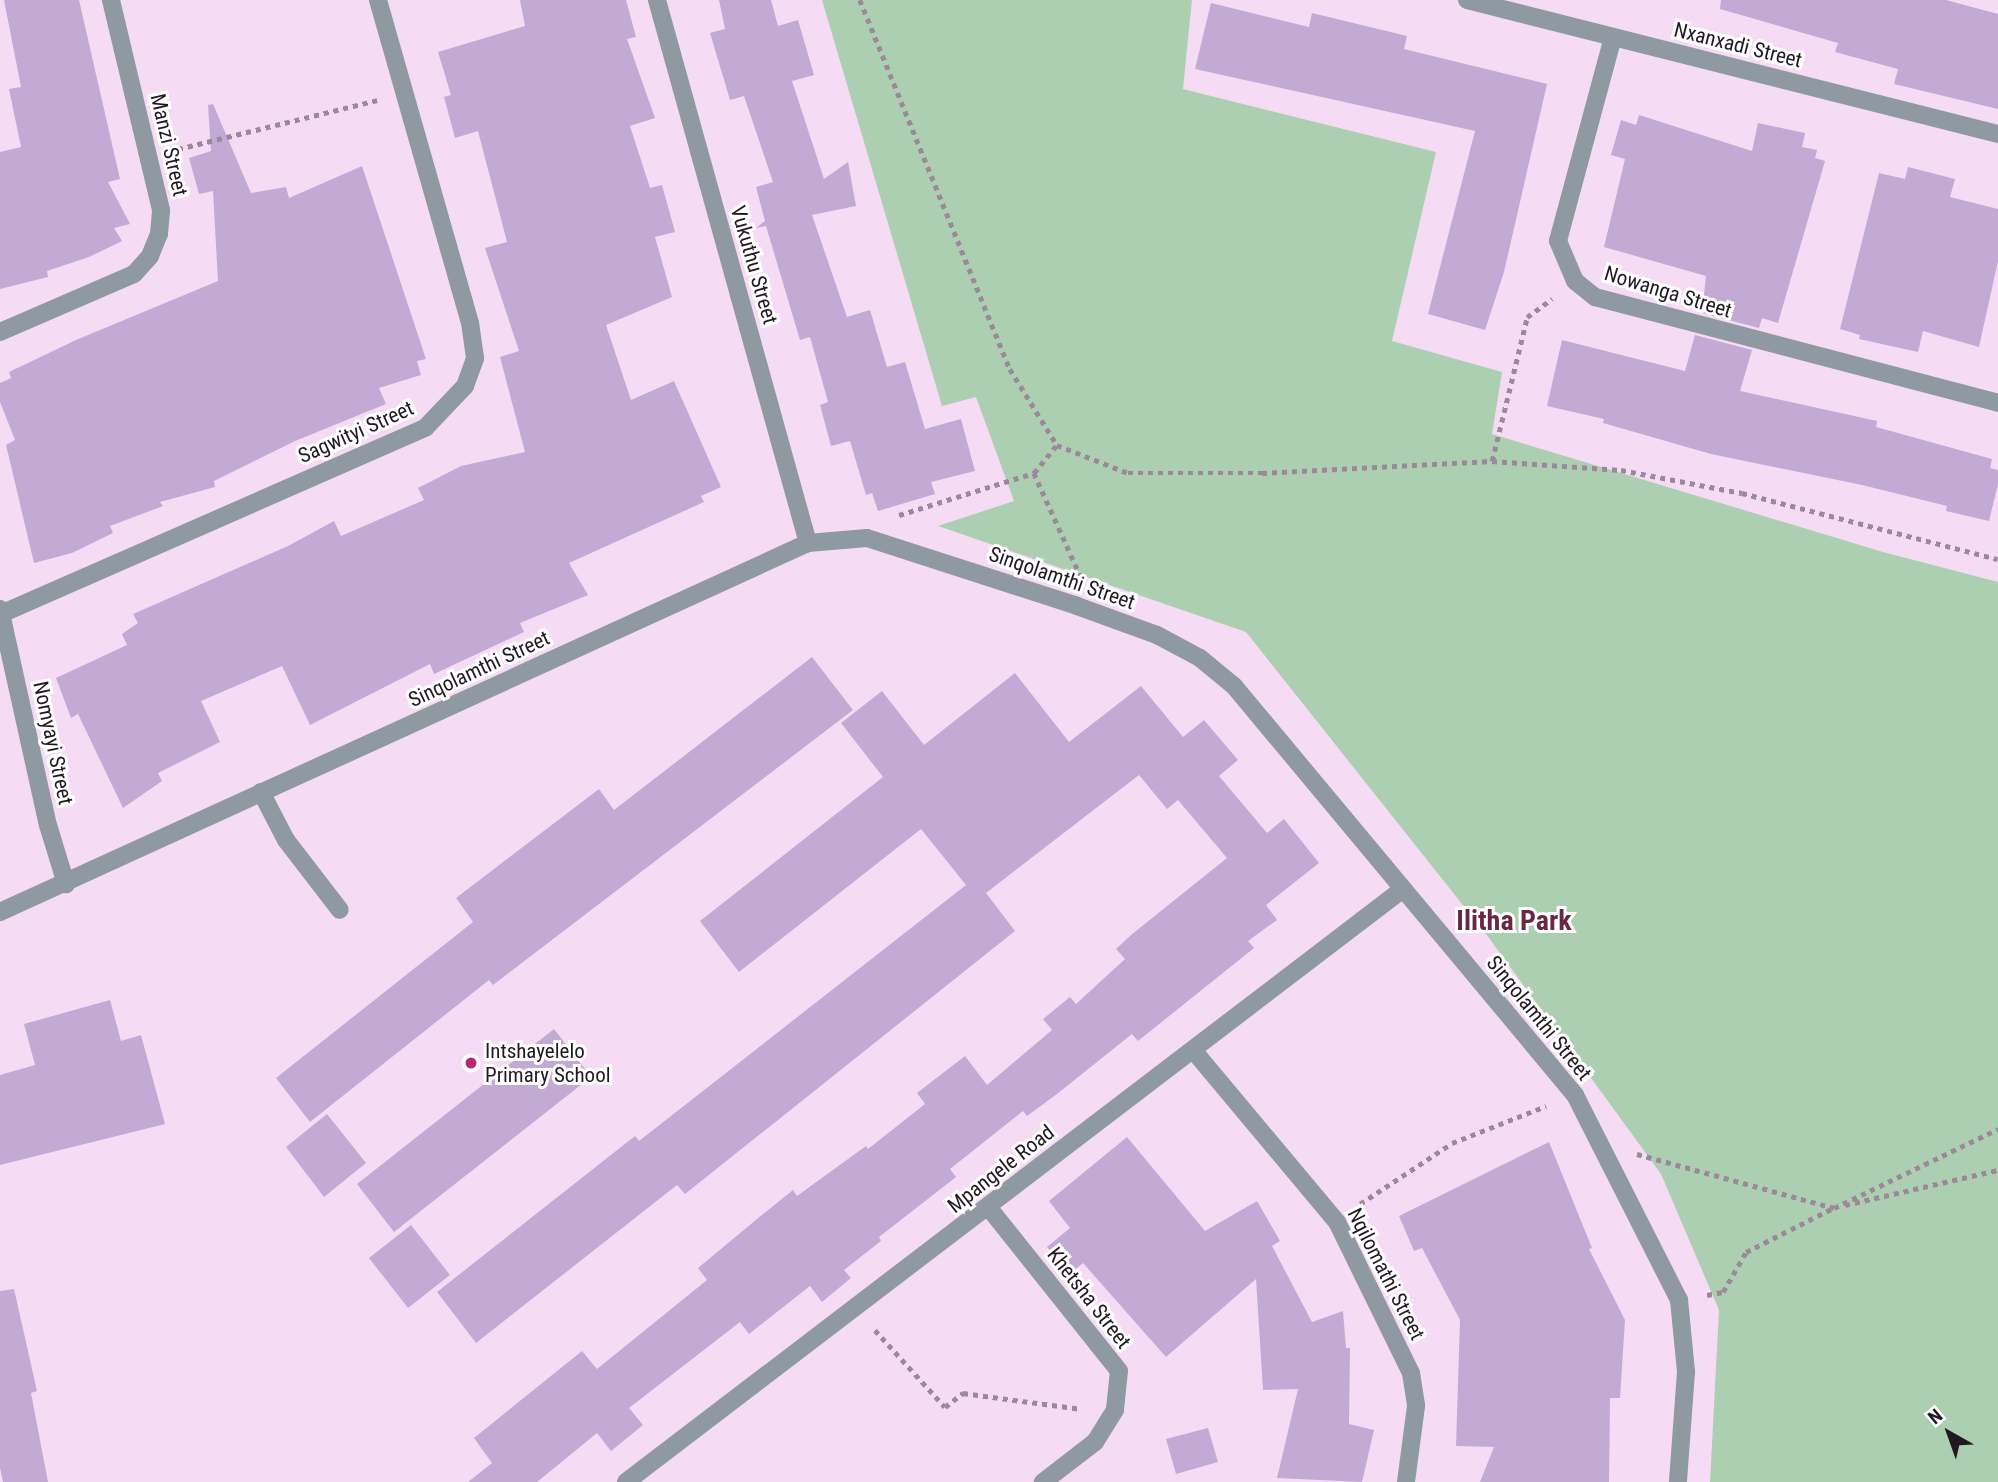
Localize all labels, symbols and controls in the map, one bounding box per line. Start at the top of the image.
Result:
street label: Nxanxadi Street [1671,17,1805,73]
street label: Manzi Street [145,91,193,199]
street label: Vukuthu Street [725,203,783,327]
street label: Nowanga Street [1601,261,1735,323]
street label: Sagwityi Street [294,395,418,469]
street label: Sinqolamthi Street [986,541,1138,615]
street label: Sinqolamthi Street [404,625,554,713]
street label: Nomyayi Street [28,679,78,807]
district label: Ilitha Park [1456,904,1572,938]
street label: Sinqolamthi Street [1481,951,1597,1085]
place label: Intshayelelo Primary School [485,1038,611,1088]
marker: Intshayelelo Primary School [463,1055,479,1071]
street label: Mpangele Road [943,1120,1059,1218]
street label: Nqilomathi Street [1342,1204,1430,1344]
street label: Khetsha Street [1042,1242,1136,1354]
north arrow [1914,1398,1984,1468]
text: N [1923,1404,1947,1429]

